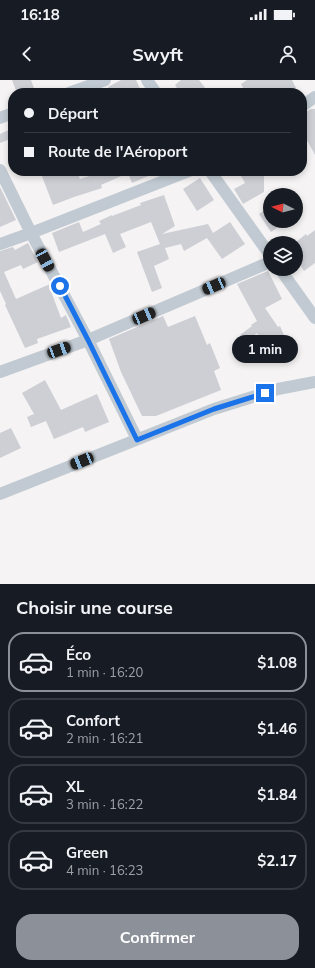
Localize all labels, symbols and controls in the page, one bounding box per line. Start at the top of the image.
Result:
text: 16:18 [20,5,60,24]
icon: back [16,43,38,65]
text: Swyft [132,43,183,66]
icon: person [277,43,299,65]
text: Départ [48,104,98,123]
text: Route de l'Aéroport [48,142,188,161]
north arrow [263,188,303,228]
map controls [263,188,303,276]
button: layers [263,236,303,276]
car [34,247,56,273]
car [201,276,227,296]
route start [51,277,69,295]
car [131,306,157,326]
callout: 1 min [232,335,298,363]
car [46,340,72,360]
text: 1 min [248,341,282,357]
route end [256,384,274,402]
car [69,451,95,471]
text: Choisir une course [16,596,173,619]
icon: car [18,644,54,680]
text: Éco [66,645,91,664]
text: $1.08 [257,653,297,672]
text: 1 min · 16:20 [66,664,143,680]
icon: car [18,710,54,746]
text: Confort [66,711,120,730]
text: $1.46 [257,719,297,738]
text: 2 min · 16:21 [66,730,143,746]
icon: car [18,776,54,812]
text: XL [66,777,84,796]
text: $1.84 [257,785,297,804]
text: 3 min · 16:22 [66,796,143,812]
icon: car [18,842,54,878]
text: Green [66,843,108,862]
text: $2.17 [257,851,297,870]
text: 4 min · 16:23 [66,862,143,878]
button: Confirmer [16,914,299,960]

